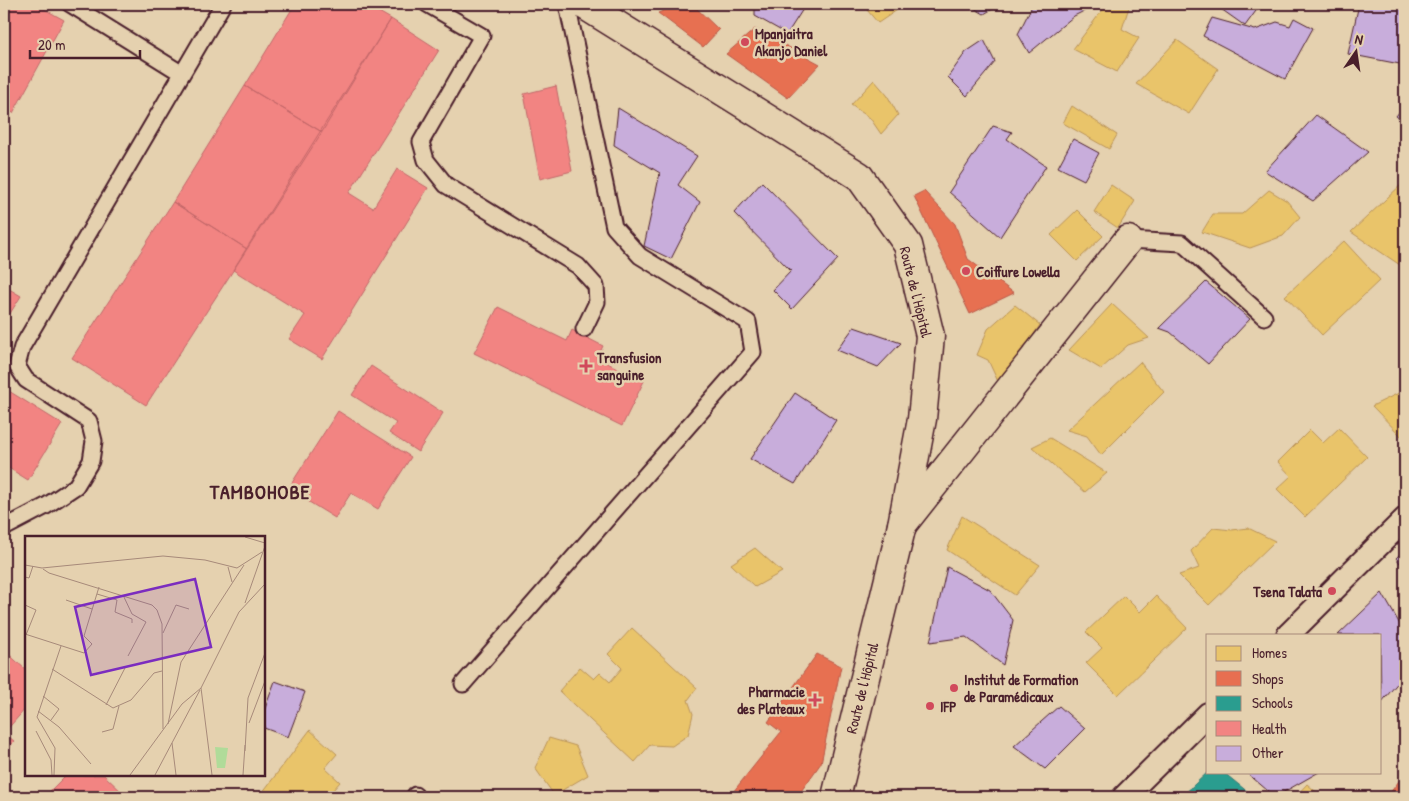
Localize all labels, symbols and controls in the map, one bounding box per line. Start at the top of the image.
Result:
place label: Mpanjaitra Akanjo Daniel [755,23,828,61]
scale bar [30,28,140,60]
north arrow [1332,28,1382,78]
text: N [1353,29,1365,49]
text: 20 m [38,34,65,55]
marker: Mpanjaitra Akanjo Daniel [739,36,751,48]
street label: Route de l'Hôpital [895,244,937,340]
place label: Coiffure Lowella [976,261,1060,282]
marker: Coiffure Lowella [960,265,972,277]
place label: Transfusion sanguine [596,347,662,386]
marker: Transfusion sanguine [579,359,593,373]
district label: TAMBOHOBE [209,478,310,505]
inset map [25,536,265,776]
place label: Tsena Talata [1252,581,1322,602]
marker: Tsena Talata [1326,585,1338,597]
legend [1206,634,1382,774]
street label: Route de l'Hôpital [841,640,883,736]
text: Homes [1252,642,1287,663]
text: Shops [1252,668,1284,689]
place label: Institut de Formation de Paramédicaux [964,669,1079,707]
place label: Pharmacie des Plateaux [737,681,805,719]
marker: Institut de Formation de Paramédicaux [948,682,960,694]
text: Schools [1252,692,1293,713]
marker: Pharmacie des Plateaux [809,694,821,706]
place label: IFP [940,696,956,717]
marker: IFP [924,700,936,712]
text: Health [1252,718,1286,739]
text: Other [1252,742,1284,763]

